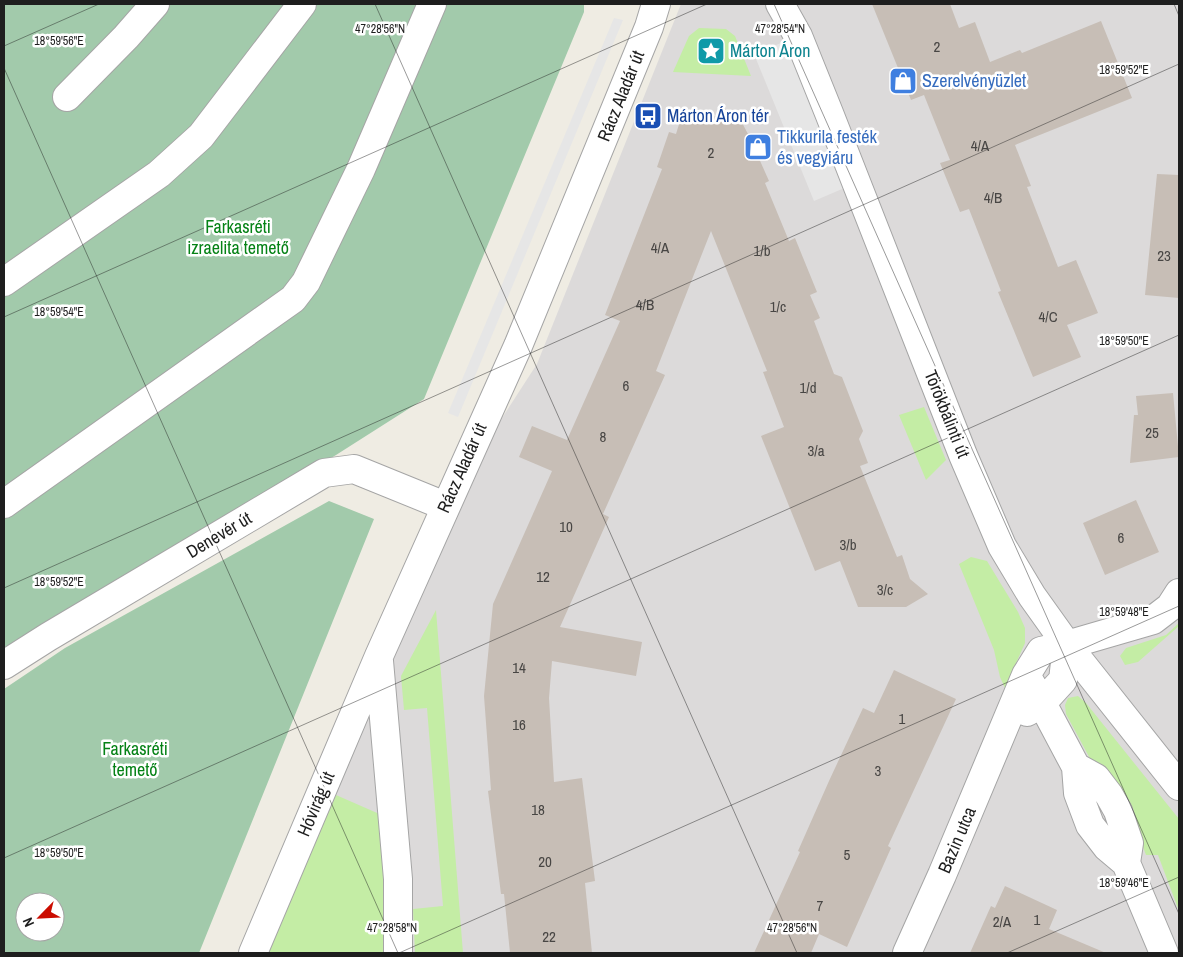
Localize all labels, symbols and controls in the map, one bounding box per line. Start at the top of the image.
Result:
text: 47°28'56"N [355,21,405,37]
text: 47°28'54"N [755,21,805,37]
text: 18°59'56"E [34,33,84,49]
place icon: Márton Áron [696,36,726,66]
house number: 2 [934,36,941,57]
place label: Márton Áron [730,38,810,63]
street label: Rácz Aladár út [591,47,650,145]
text: 18°59'52"E [1099,62,1149,78]
shop icon: Szerelvényüzlet [888,66,918,96]
place label: Szerelvényüzlet [922,68,1026,93]
bus stop icon: Márton Áron tér [633,101,663,131]
place label: Márton Áron tér [667,103,769,128]
place label: Tikkurila festék és vegyiáru [777,124,877,170]
shop icon: Tikkurila festék és vegyiáru [743,132,773,162]
house number: 4/A [971,135,990,156]
house number: 2 [708,142,715,163]
house number: 4/B [984,187,1002,208]
park label: Farkasréti izraelita temető [187,214,289,260]
house number: 4/A [651,237,670,258]
house number: 1/b [753,240,771,261]
house number: 23 [1157,245,1171,266]
house number: 4/B [636,294,654,315]
house number: 1/c [770,296,786,317]
text: 18°59'54"E [34,304,84,320]
house number: 4/C [1038,306,1058,327]
text: 18°59'50"E [1099,333,1149,349]
street label: Törökbálinti út [919,366,976,461]
house number: 6 [623,375,630,396]
house number: 1/d [799,377,817,398]
street label: Rácz Aladár út [431,419,492,517]
house number: 25 [1145,422,1159,443]
house number: 8 [600,426,607,447]
house number: 3/a [807,440,825,461]
street label: Denevér út [181,505,256,564]
house number: 10 [559,516,573,537]
house number: 6 [1118,527,1125,548]
house number: 3/b [839,534,857,555]
house number: 12 [536,566,550,587]
text: 18°59'52"E [34,574,84,590]
house number: 3/c [877,579,893,600]
text: 18°59'48"E [1099,604,1149,620]
house number: 14 [512,657,526,678]
house number: 1 [899,708,906,729]
house number: 16 [512,714,526,735]
park label: Farkasréti temető [102,736,168,782]
house number: 3 [875,760,882,781]
street label: Hóvirág út [291,768,340,840]
house number: 18 [531,799,545,820]
street label: Bazin utca [931,803,982,877]
house number: 5 [844,844,851,865]
text: 18°59'50"E [34,845,84,861]
house number: 20 [538,851,552,872]
text: 18°59'46"E [1099,875,1149,891]
north arrow [15,892,65,942]
house number: 7 [817,895,824,916]
house number: 1 [1034,909,1041,930]
house number: 2/A [993,911,1012,932]
text: N [18,915,38,930]
text: 47°28'58"N [367,920,417,936]
text: 47°28'56"N [767,920,817,936]
house number: 22 [542,926,556,947]

